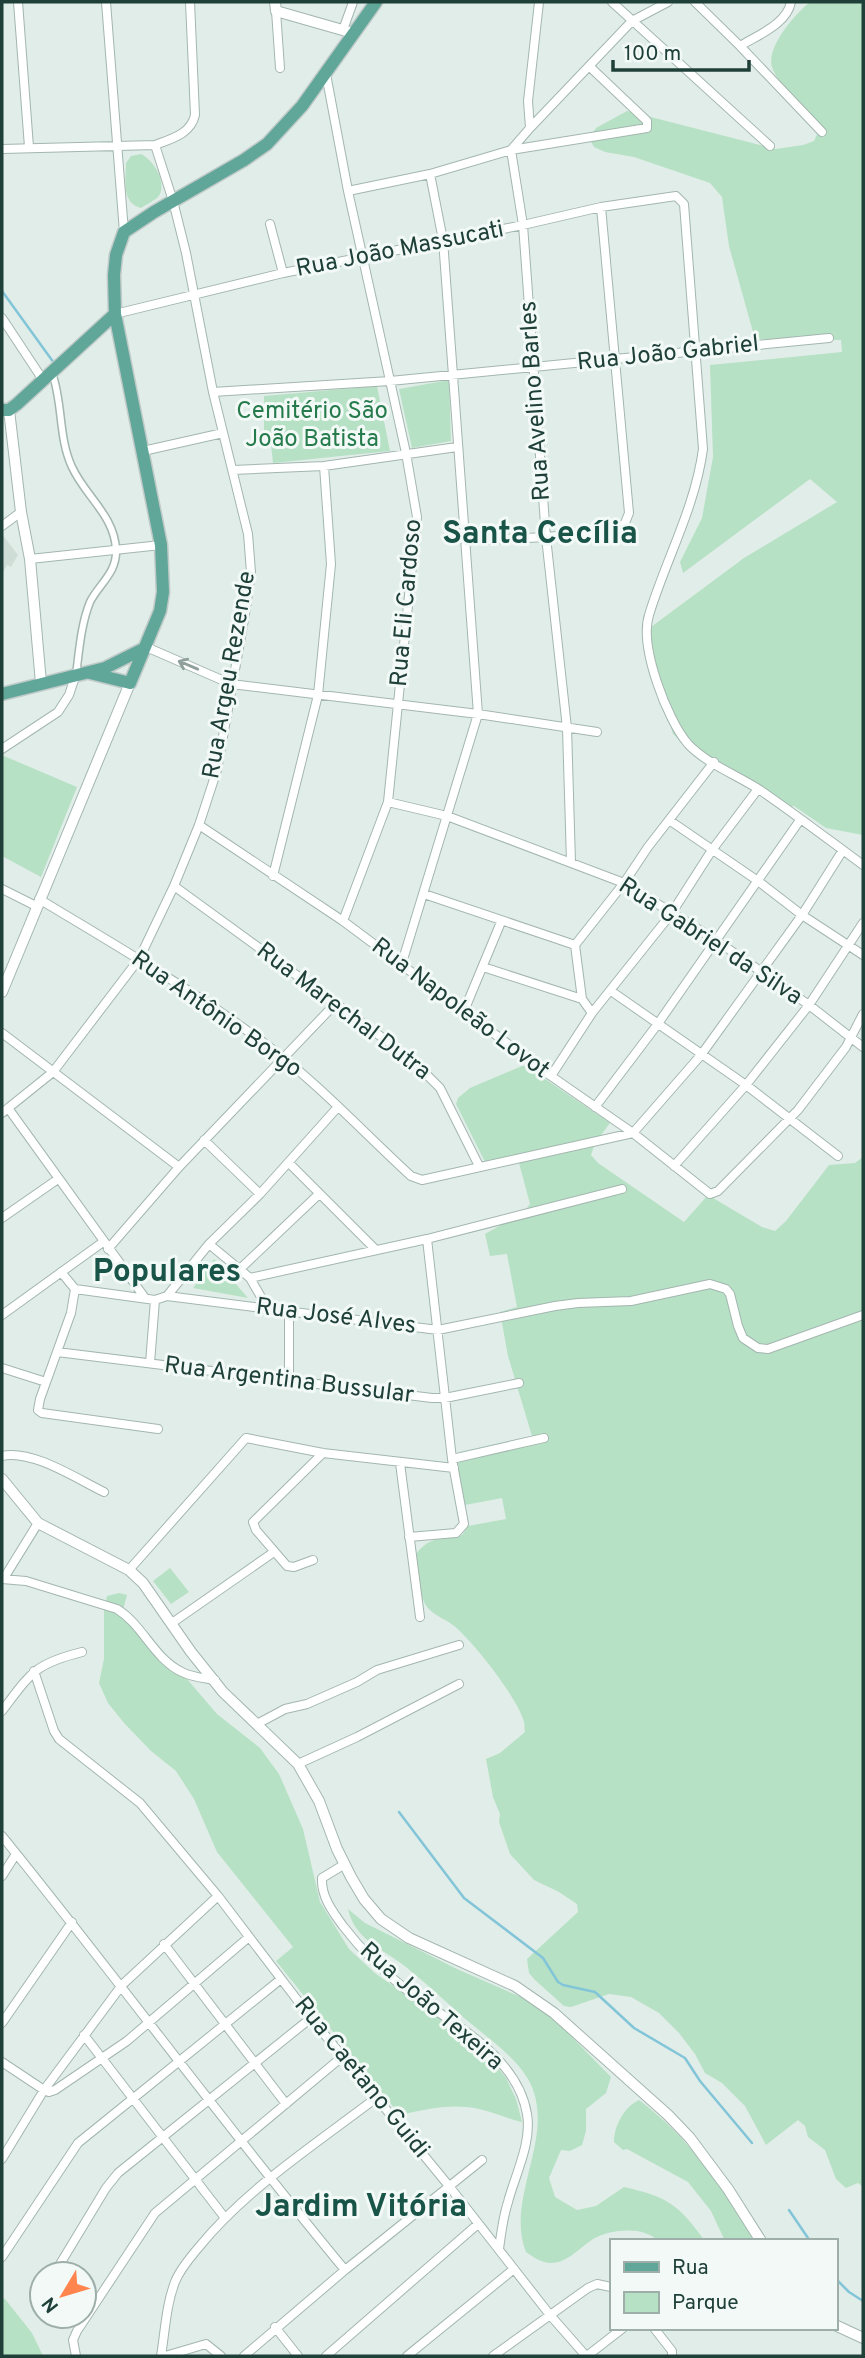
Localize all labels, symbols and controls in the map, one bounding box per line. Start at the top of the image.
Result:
scale bar [613,28,750,72]
text: 100 m [624,41,681,68]
street label: Rua João Massucati [293,215,507,285]
street label: Rua Avelino Barles [514,300,558,502]
street label: Rua João Gabriel [576,330,760,378]
park label: Cemitério São João Batista [236,397,388,455]
district label: Santa Cecília [442,515,638,555]
street label: Rua Eli Cardoso [385,518,429,688]
street label: Rua Argeu Rezende [197,569,263,781]
one-way arrow [177,658,199,671]
street label: Rua Gabriel da Silva [612,871,808,1013]
street label: Rua Napoleão Lovot [365,932,555,1086]
street label: Rua Marechal Dutra [250,937,436,1087]
street label: Rua Antônio Borgo [125,945,307,1085]
district label: Populares [93,1253,241,1293]
street label: Rua José Alves [254,1292,418,1342]
street label: Rua Argentina Bussular [162,1351,416,1411]
street label: Rua João Texeira [353,1936,509,2078]
street label: Rua Caetano Guidi [287,1991,435,2165]
district label: Jardim Vitória [255,2188,467,2228]
legend [610,2239,837,2330]
text: Rua [672,2255,709,2282]
north arrow [28,2260,98,2330]
text: Parque [672,2290,739,2317]
text: N [38,2291,65,2317]

